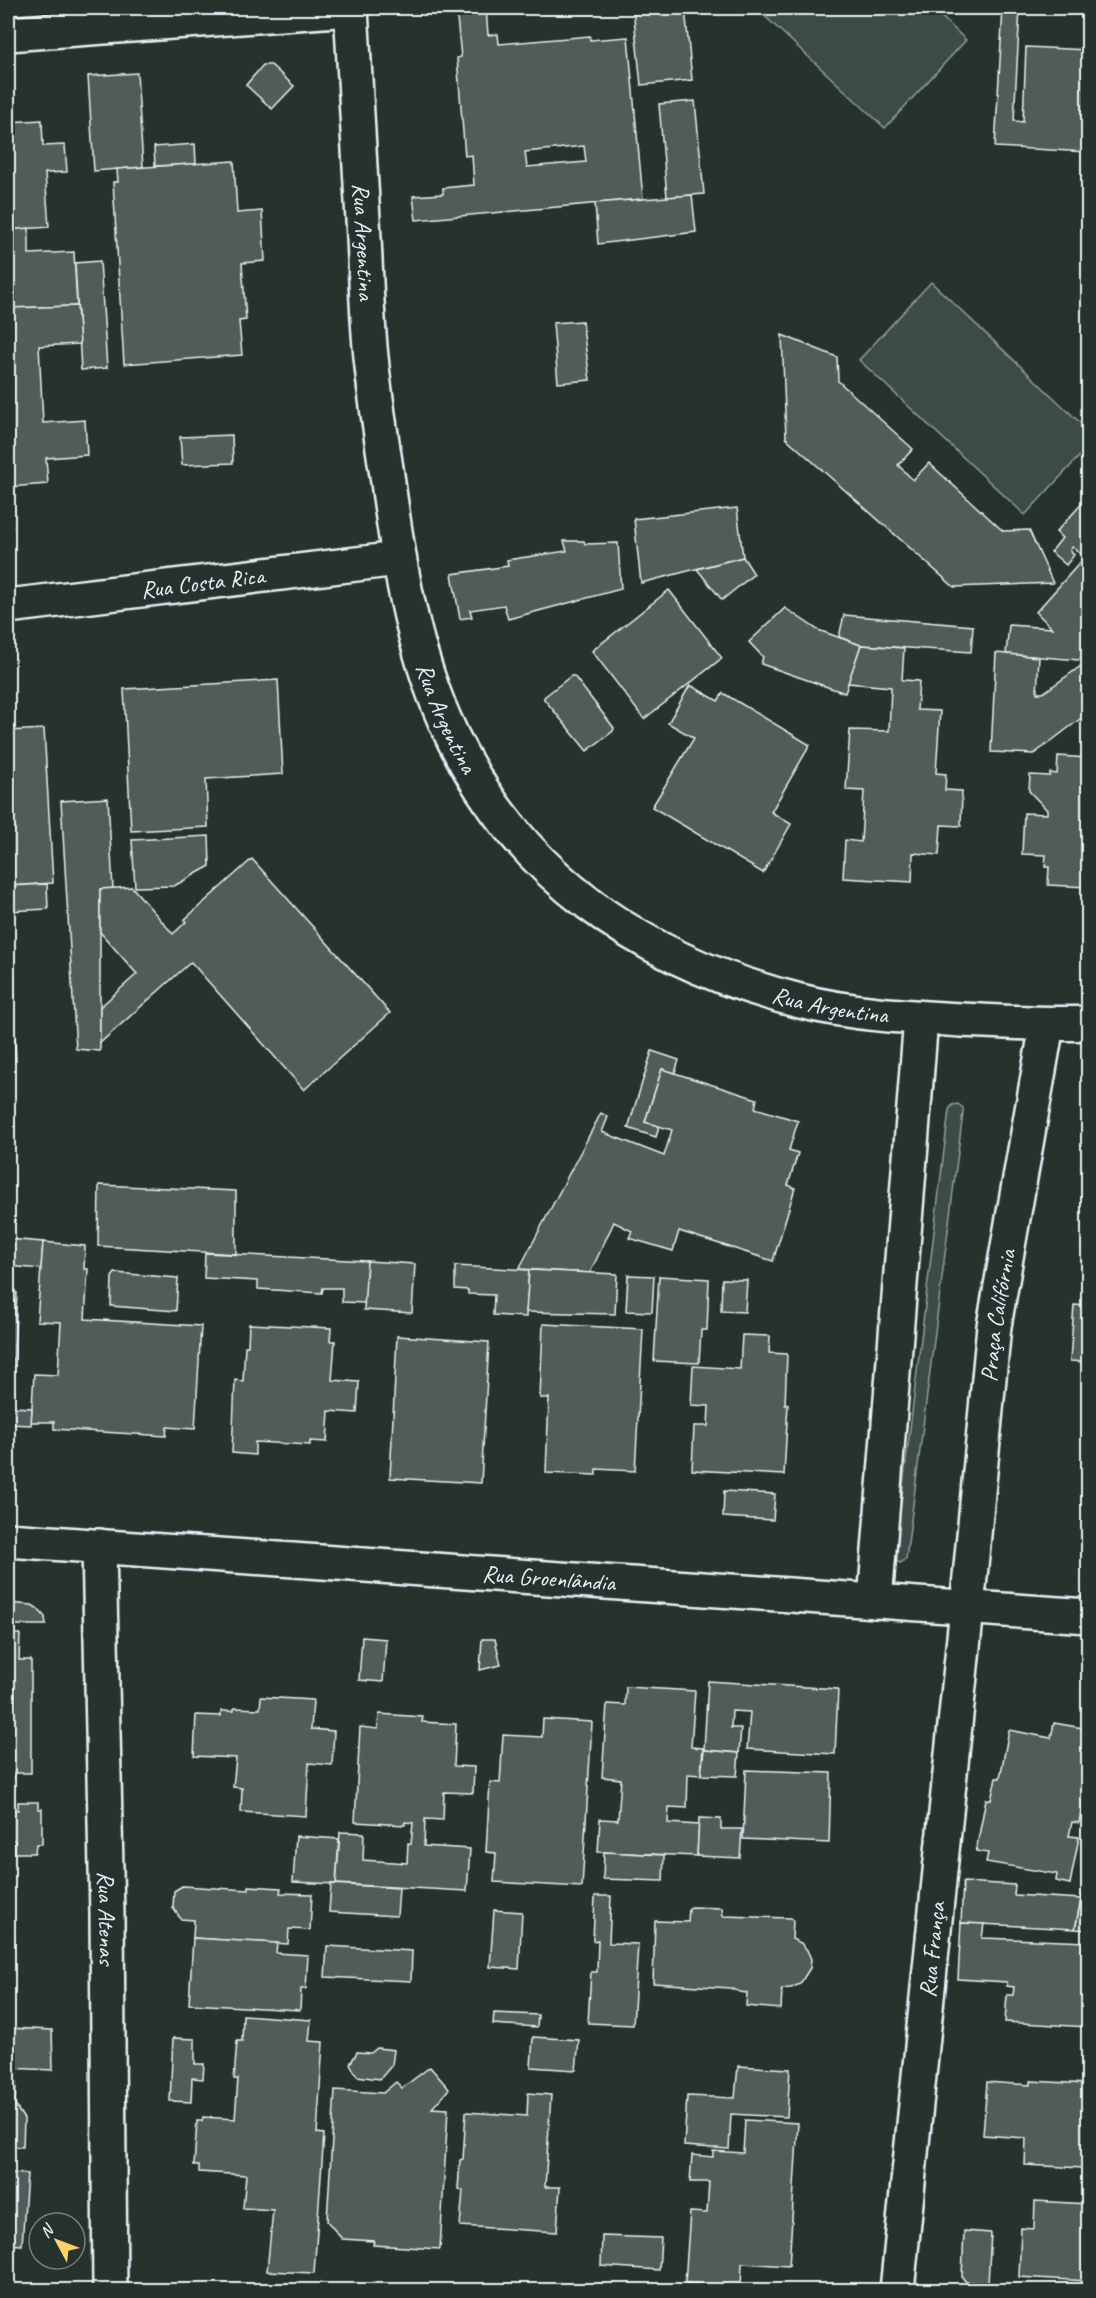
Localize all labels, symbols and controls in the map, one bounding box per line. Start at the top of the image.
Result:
street label: Rua Argentina [346,182,382,302]
street label: Rua Costa Rica [139,560,268,605]
street label: Rua Argentina [410,659,484,780]
street label: Rua Argentina [769,979,891,1030]
street label: Praça Califórnia [974,1246,1022,1383]
street label: Rua Groenlândia [481,1558,617,1598]
street label: Rua Atenas [91,1871,122,1967]
street label: Rua França [912,1899,952,1999]
north arrow [27,2211,87,2271]
text: N [36,2219,59,2242]

